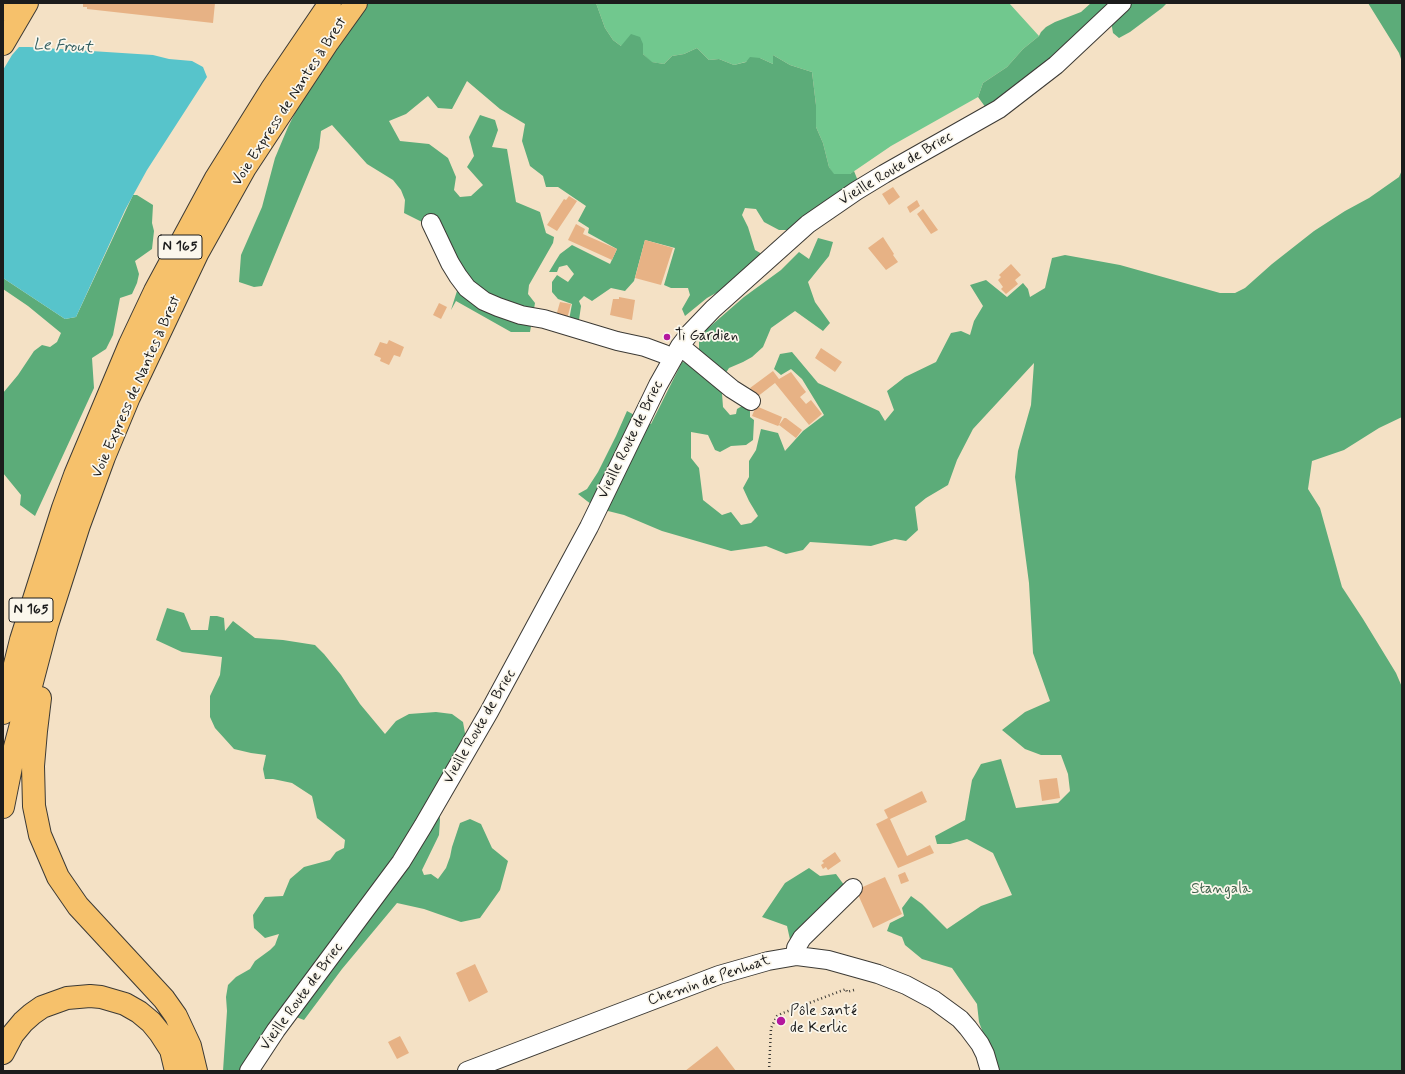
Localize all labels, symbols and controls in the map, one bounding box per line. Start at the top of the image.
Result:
street label: Voie Express de Nantes à Brest [229,14,351,190]
water label: Le Frout [33,36,93,58]
street label: Vieille Route de Briec [836,128,956,210]
road number: N 165 [158,235,202,259]
street label: Voie Express de Nantes à Brest [89,293,185,481]
place label: Ti Gardien [675,328,738,346]
marker: Ti Gardien [662,332,672,342]
street label: Vieille Route de Briec [595,378,667,502]
road number: N 165 [9,598,53,622]
street label: Vieille Route de Briec [440,667,520,787]
park label: Stangala [1191,881,1251,899]
street label: Vieille Route de Briec [257,939,347,1055]
street label: Chemin de Penhoat [646,952,772,1010]
place label: Pôle santé de Kerlic [790,1003,857,1038]
marker: Pôle santé de Kerlic [775,1015,787,1027]

